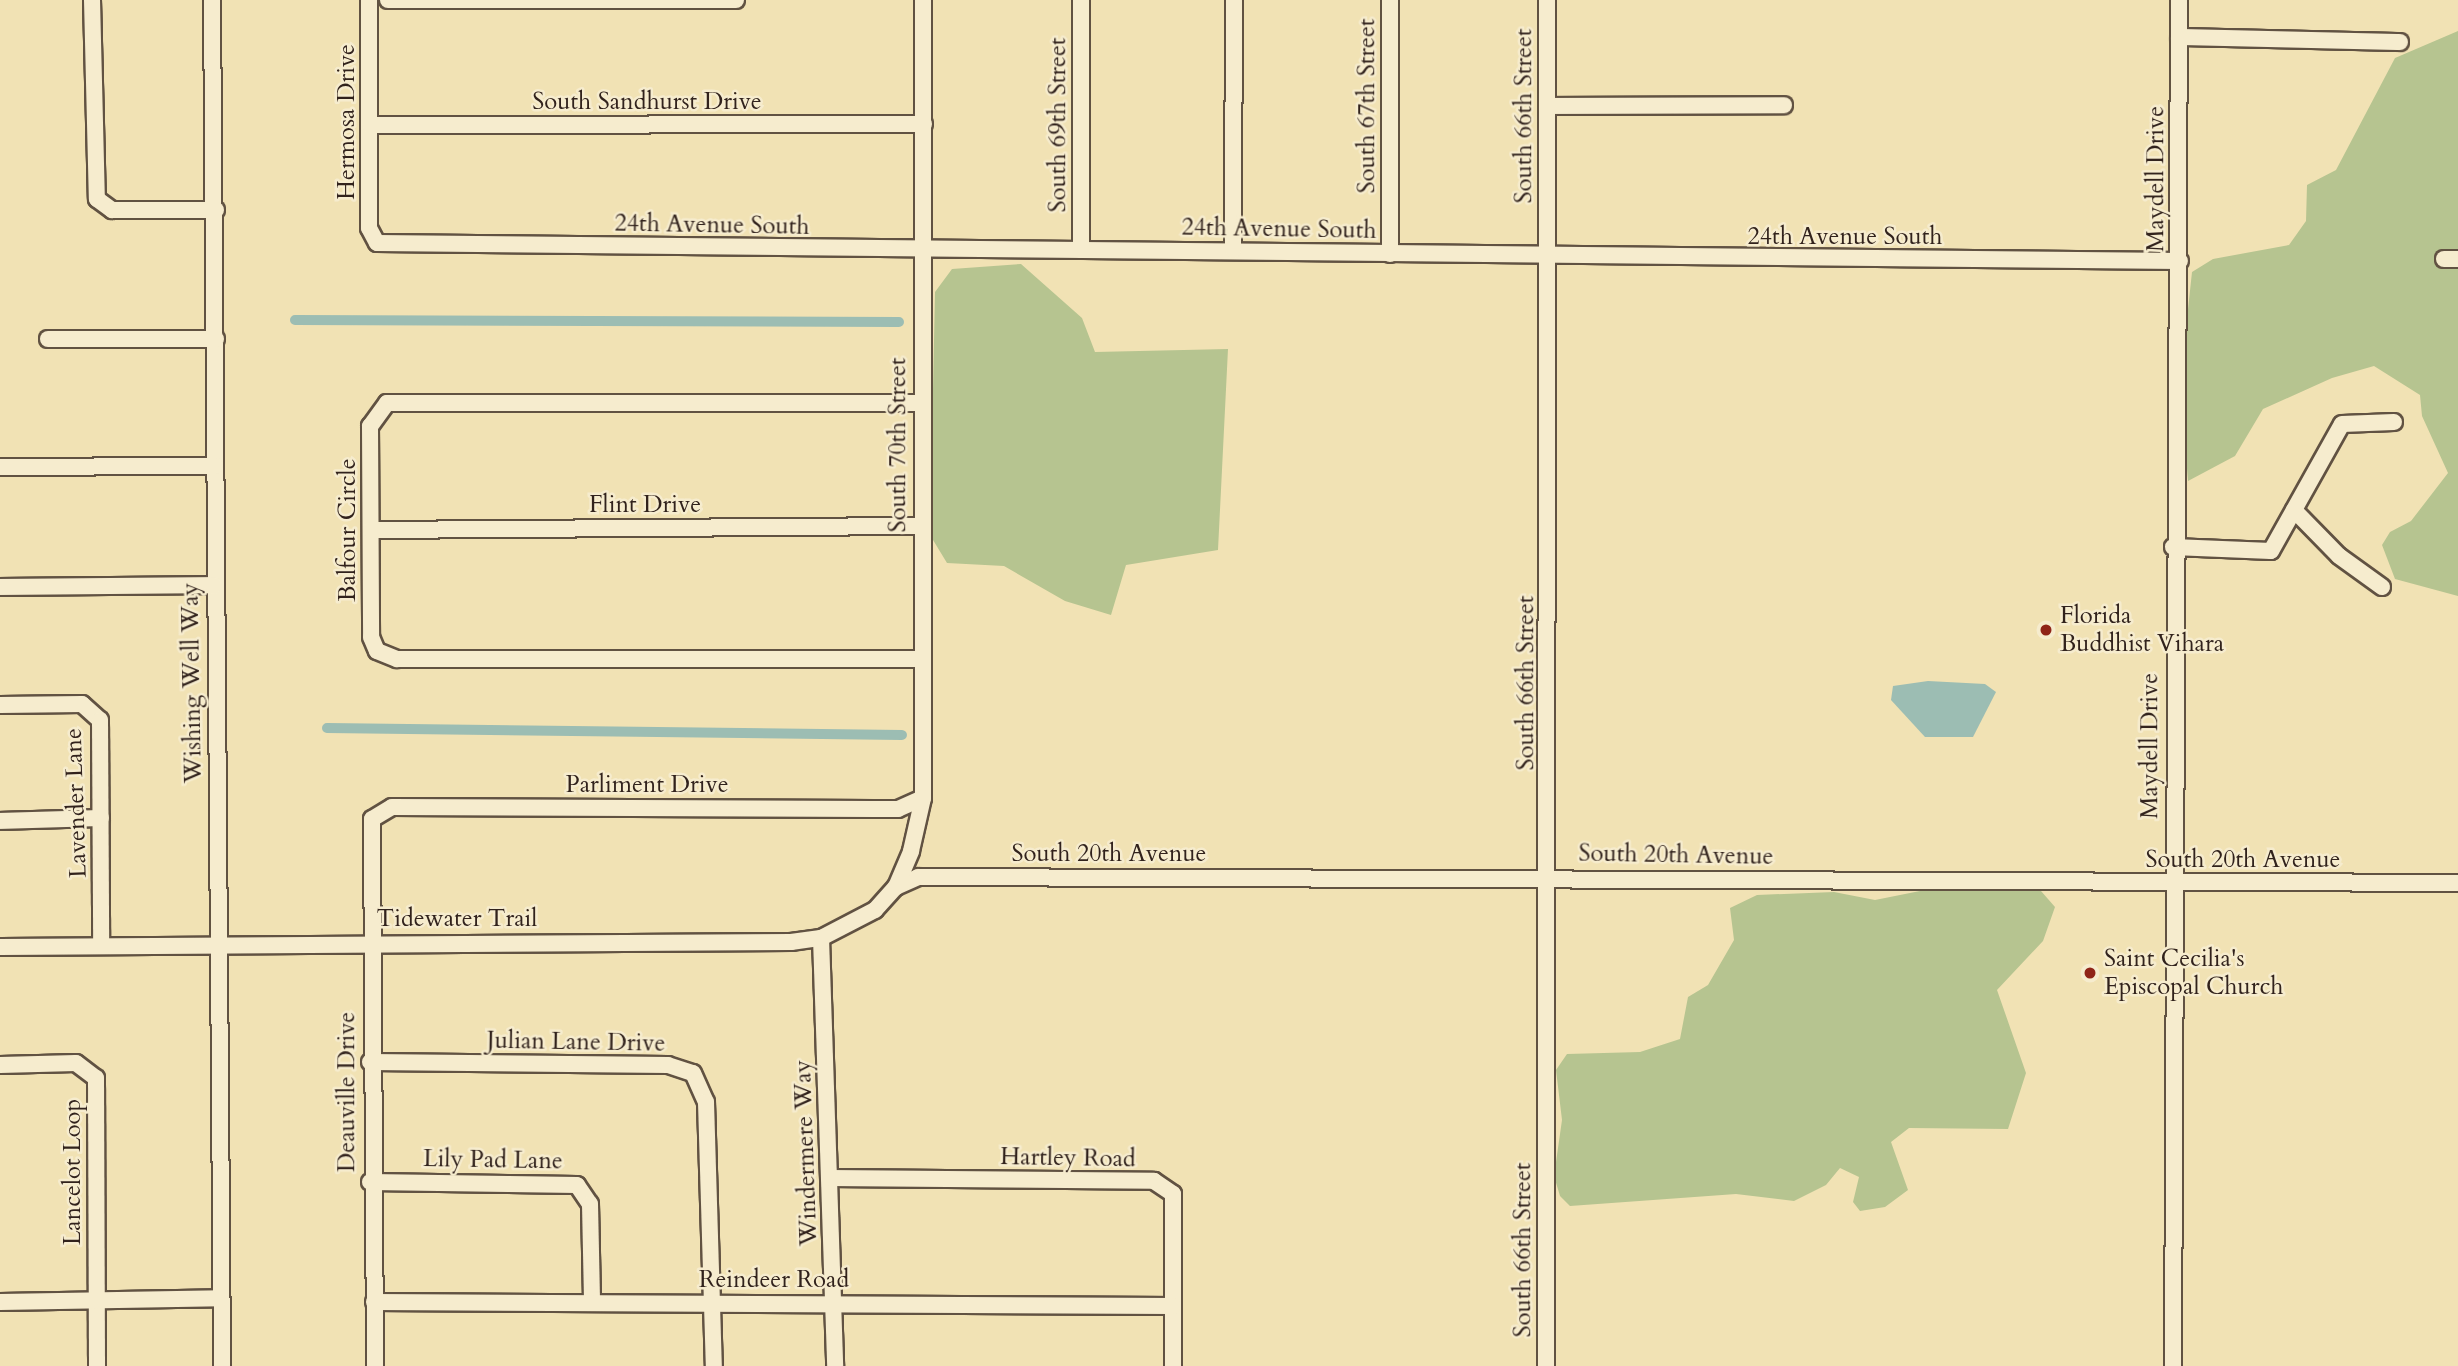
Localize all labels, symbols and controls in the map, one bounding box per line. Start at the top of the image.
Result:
street label: South 67th Street [1353,19,1381,193]
street label: South 66th Street [1510,29,1538,203]
street label: South 69th Street [1044,38,1072,212]
street label: Hermosa Drive [333,44,361,200]
street label: South Sandhurst Drive [532,88,762,116]
street label: Maydell Drive [2142,106,2170,252]
street label: 24th Avenue South [614,209,810,241]
street label: 24th Avenue South [1181,213,1377,245]
street label: 24th Avenue South [1748,223,1942,251]
street label: South 70th Street [884,358,912,532]
street label: Balfour Circle [334,458,362,602]
street label: Flint Drive [589,491,701,519]
street label: Wishing Well Way [176,583,208,783]
street label: South 66th Street [1512,596,1540,770]
place label: Florida Buddhist Vihara [2060,602,2224,658]
marker: Florida Buddhist Vihara [2038,622,2054,638]
street label: Maydell Drive [2136,673,2164,819]
street label: Lavender Lane [59,728,93,878]
street label: Parliment Drive [565,771,729,799]
street label: South 20th Avenue [1578,839,1774,871]
street label: South 20th Avenue [1012,840,1206,868]
street label: South 20th Avenue [2146,846,2340,874]
street label: Tidewater Trail [377,905,537,933]
place label: Saint Cecilia's Episcopal Church [2104,945,2284,1001]
marker: Saint Cecilia's Episcopal Church [2082,965,2098,981]
street label: Deauville Drive [333,1012,361,1172]
street label: Julian Lane Drive [487,1026,665,1058]
street label: Windermere Way [788,1059,824,1247]
street label: Lancelot Loop [59,1099,87,1245]
street label: Hartley Road [1000,1142,1136,1174]
street label: Lily Pad Lane [423,1144,563,1176]
street label: South 66th Street [1509,1163,1537,1337]
street label: Reindeer Road [699,1266,849,1294]

